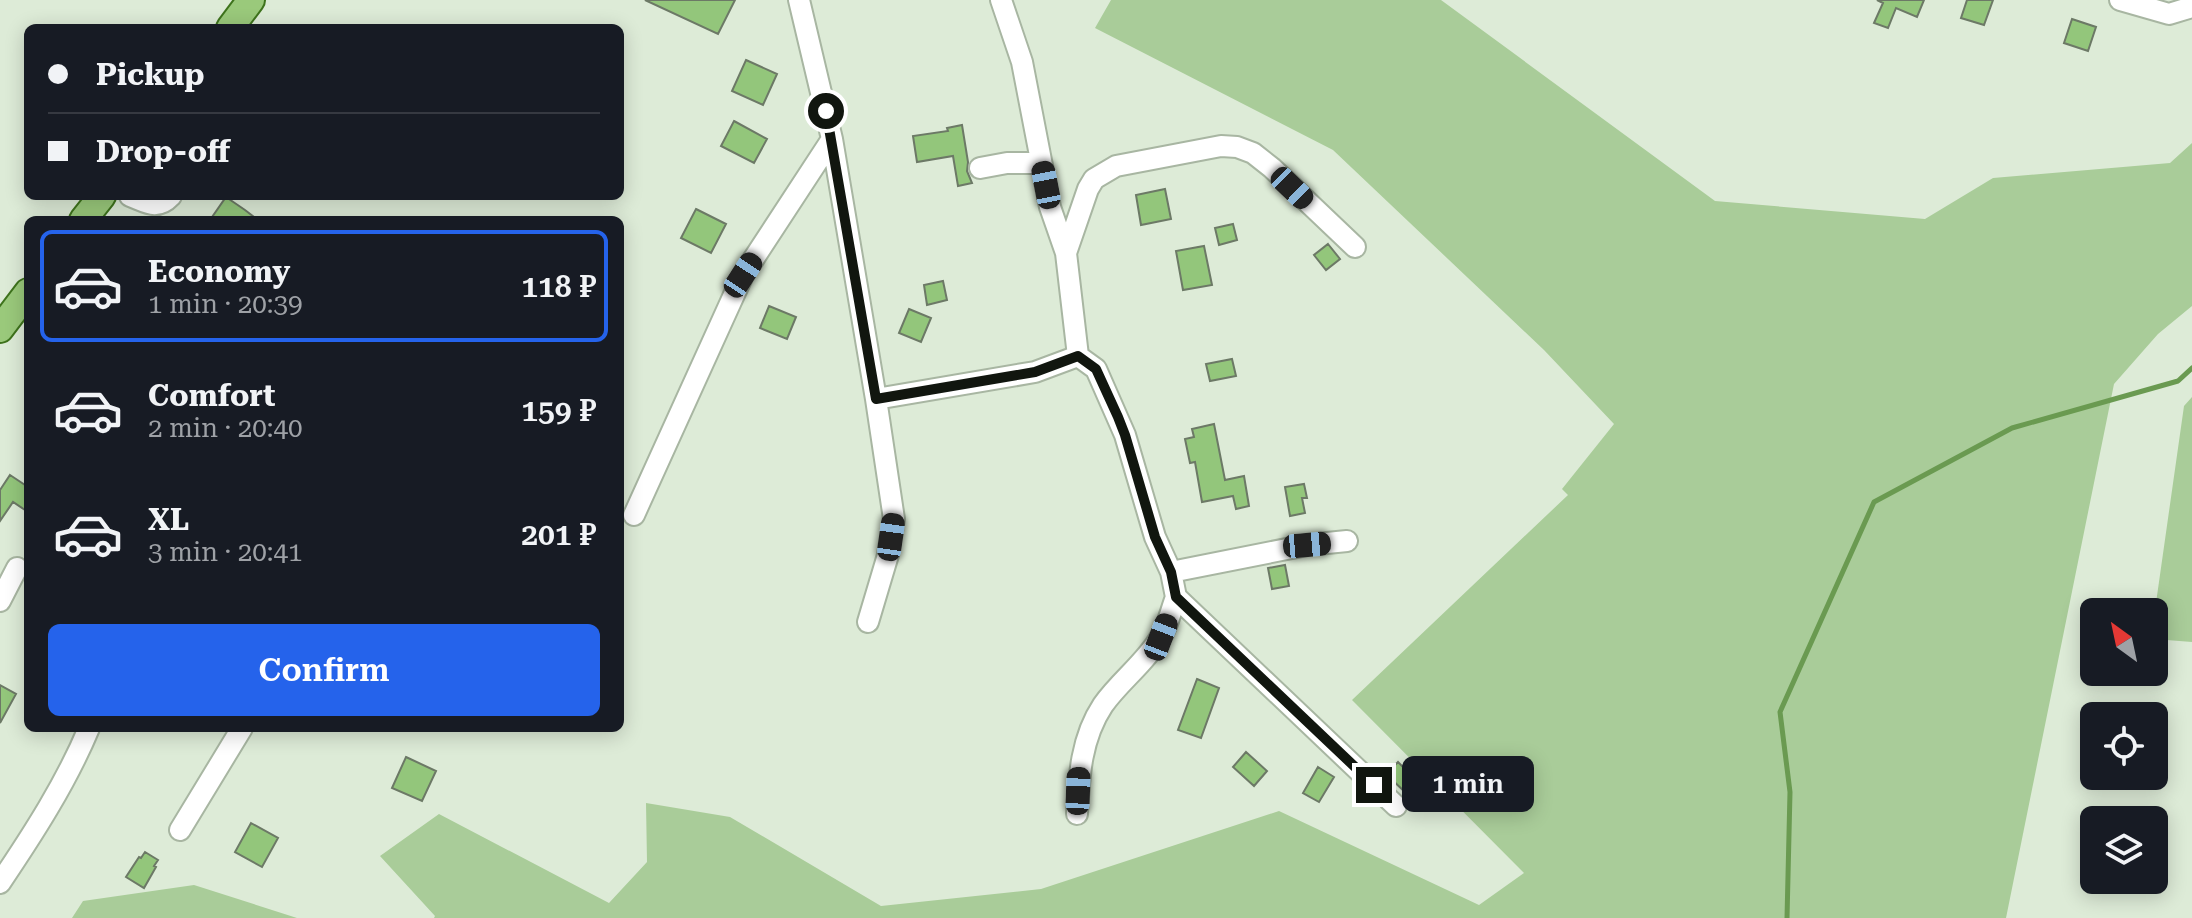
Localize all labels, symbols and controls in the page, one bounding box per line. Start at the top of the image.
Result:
text: Pickup [96,57,204,92]
route start [808,93,844,129]
text: Drop-off [96,134,230,169]
car [1030,159,1062,211]
car [1266,163,1318,213]
car [720,248,766,302]
icon: car [52,250,124,322]
text: Economy [148,254,290,289]
text: 118 ₽ [521,269,596,304]
text: 1 min · 20:39 [148,289,303,319]
icon: car [52,374,124,446]
text: Comfort [148,378,275,413]
text: 159 ₽ [521,393,596,428]
text: 2 min · 20:40 [148,413,303,443]
icon: car [52,498,124,570]
text: XL [148,502,189,537]
car [876,512,906,562]
text: 201 ₽ [521,517,596,552]
car [1282,531,1332,559]
text: 3 min · 20:41 [148,537,303,567]
north arrow [2080,598,2168,686]
map controls [2080,598,2168,894]
car [1141,610,1181,664]
button: Confirm [48,624,600,716]
button: locate [2080,702,2168,790]
callout: 1 min [1402,757,1534,813]
car [1065,767,1091,815]
route end [1356,767,1392,803]
text: 1 min [1432,769,1504,799]
button: layers [2080,806,2168,894]

